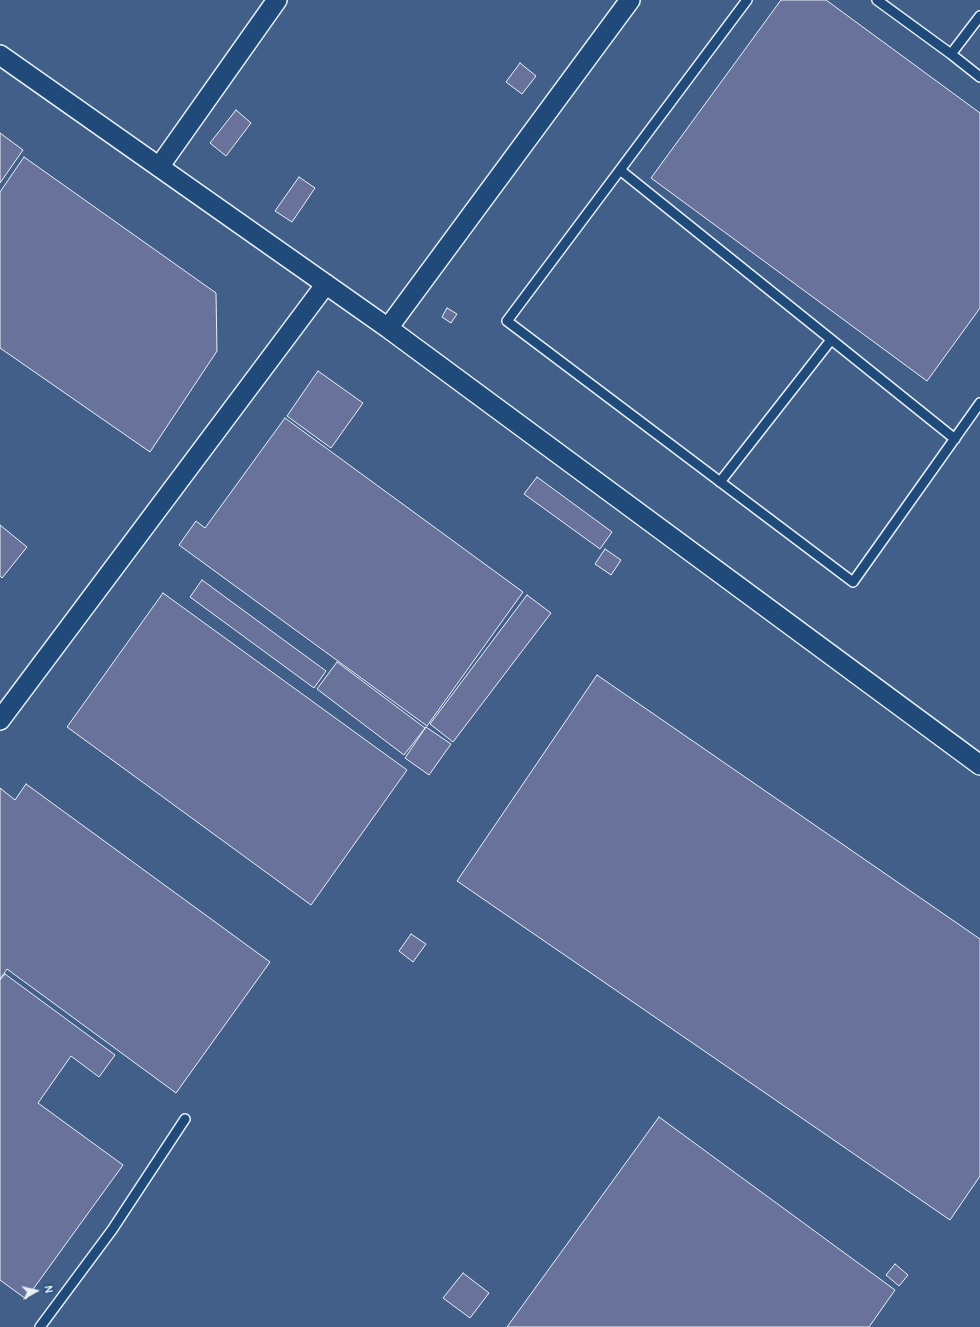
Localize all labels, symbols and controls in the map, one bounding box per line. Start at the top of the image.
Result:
north arrow [16,1271,56,1311]
text: N [41,1285,55,1294]

